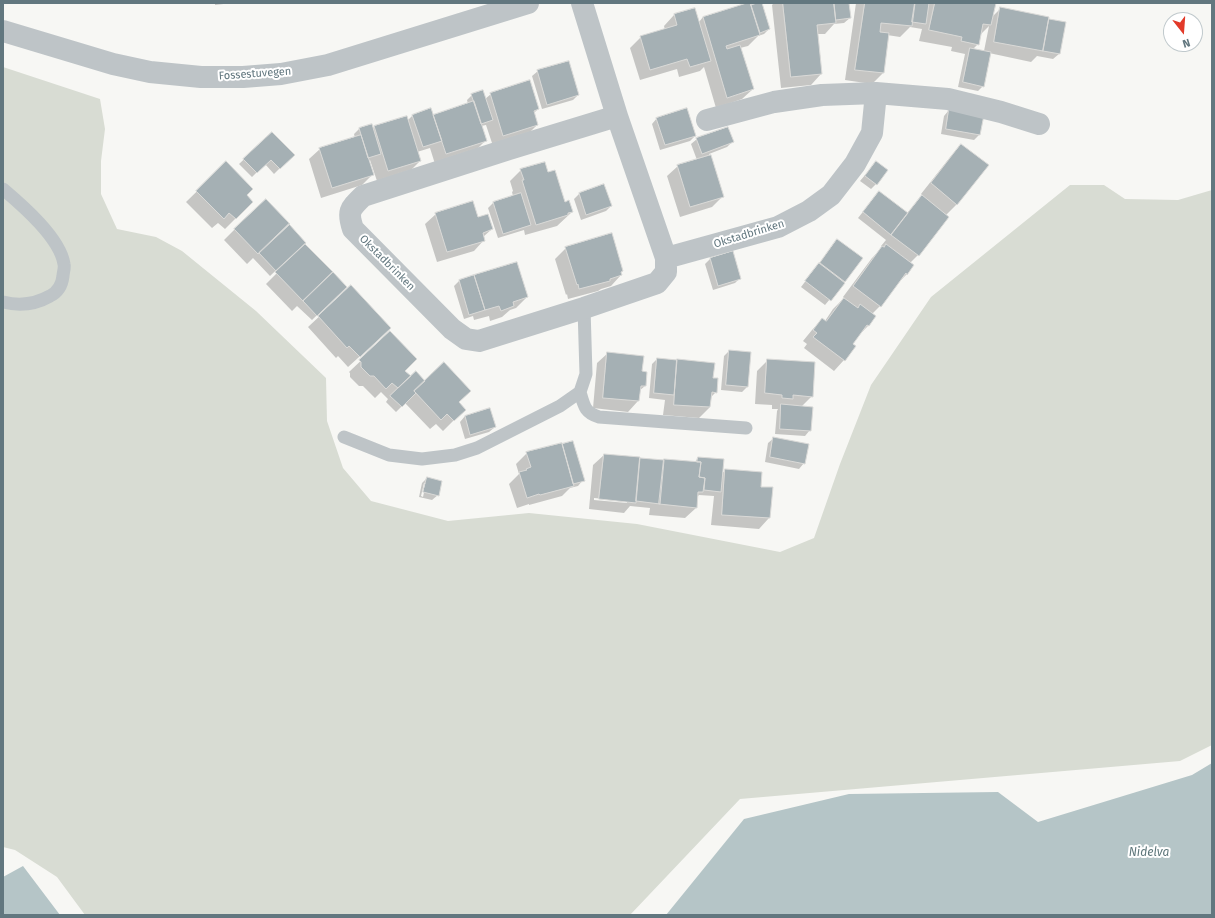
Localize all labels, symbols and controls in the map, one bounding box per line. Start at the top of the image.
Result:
north arrow [1163,12,1203,52]
text: N [1181,36,1192,50]
street label: Fossestuvegen [218,65,292,83]
street label: Okstadbrinken [712,217,786,251]
street label: Okstadbrinken [356,232,418,294]
water label: Nidelva [1129,846,1169,860]

